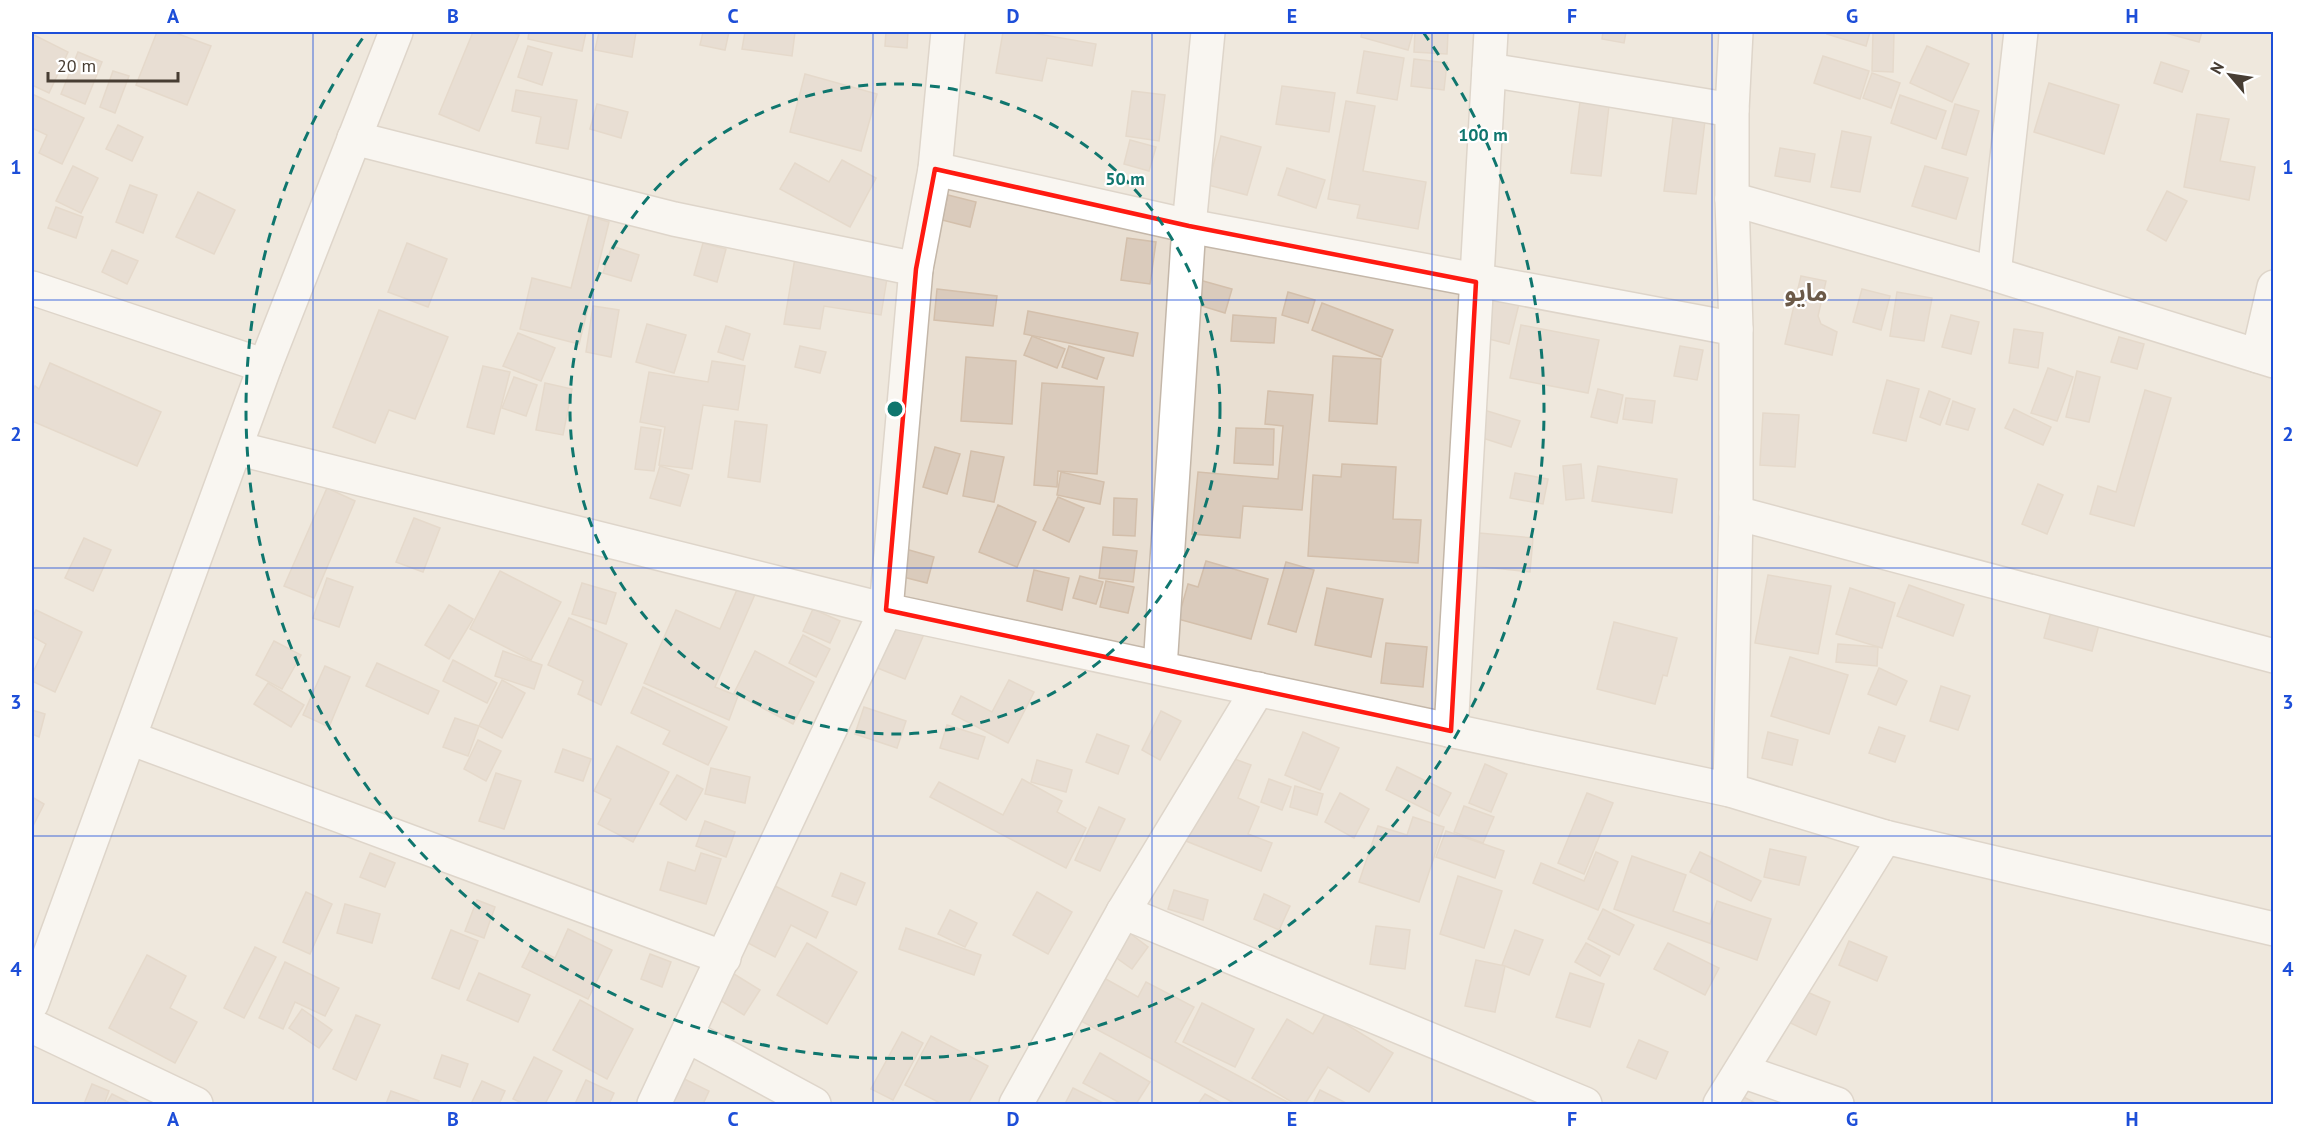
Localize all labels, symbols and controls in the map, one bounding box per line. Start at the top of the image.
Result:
text: A [167,3,180,29]
text: B [447,3,459,29]
text: C [727,3,739,29]
text: D [1007,3,1020,29]
text: E [1287,3,1297,29]
text: F [1567,3,1577,29]
text: G [1846,3,1858,29]
text: H [2125,3,2139,29]
scale bar [48,45,178,83]
north arrow [2200,45,2260,105]
text: 20 m [57,54,96,77]
text: N [2206,58,2228,77]
text: 100 m [1458,123,1508,146]
text: 1 [10,154,22,180]
text: 1 [2282,154,2294,180]
text: 50 m [1105,167,1145,190]
district label: مايو [1785,277,1827,308]
centre of rings [885,399,905,419]
text: 2 [10,421,22,447]
text: 2 [2282,421,2294,447]
text: 3 [10,689,22,715]
text: 3 [2282,689,2294,715]
text: 4 [10,956,22,982]
text: 4 [2282,956,2294,982]
text: A [167,1106,180,1132]
text: B [447,1106,459,1132]
text: C [727,1106,739,1132]
text: D [1007,1106,1020,1132]
text: E [1287,1106,1297,1132]
text: F [1567,1106,1577,1132]
text: G [1846,1106,1858,1132]
text: H [2125,1106,2139,1132]

